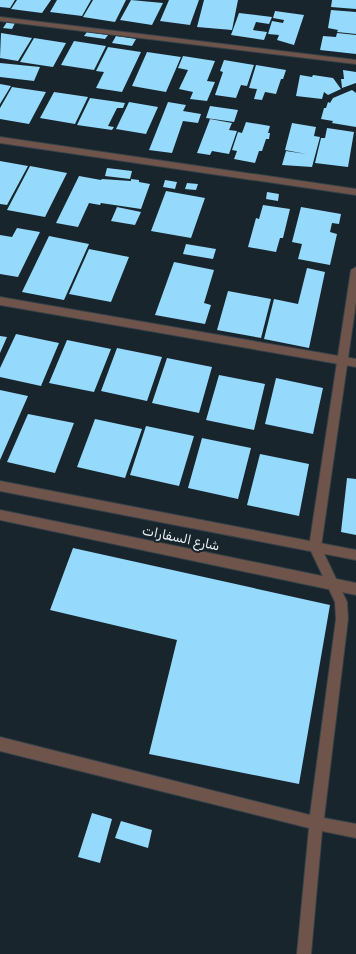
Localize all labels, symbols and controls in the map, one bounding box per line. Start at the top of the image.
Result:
street label: شارع السفارات [141,522,221,555]

